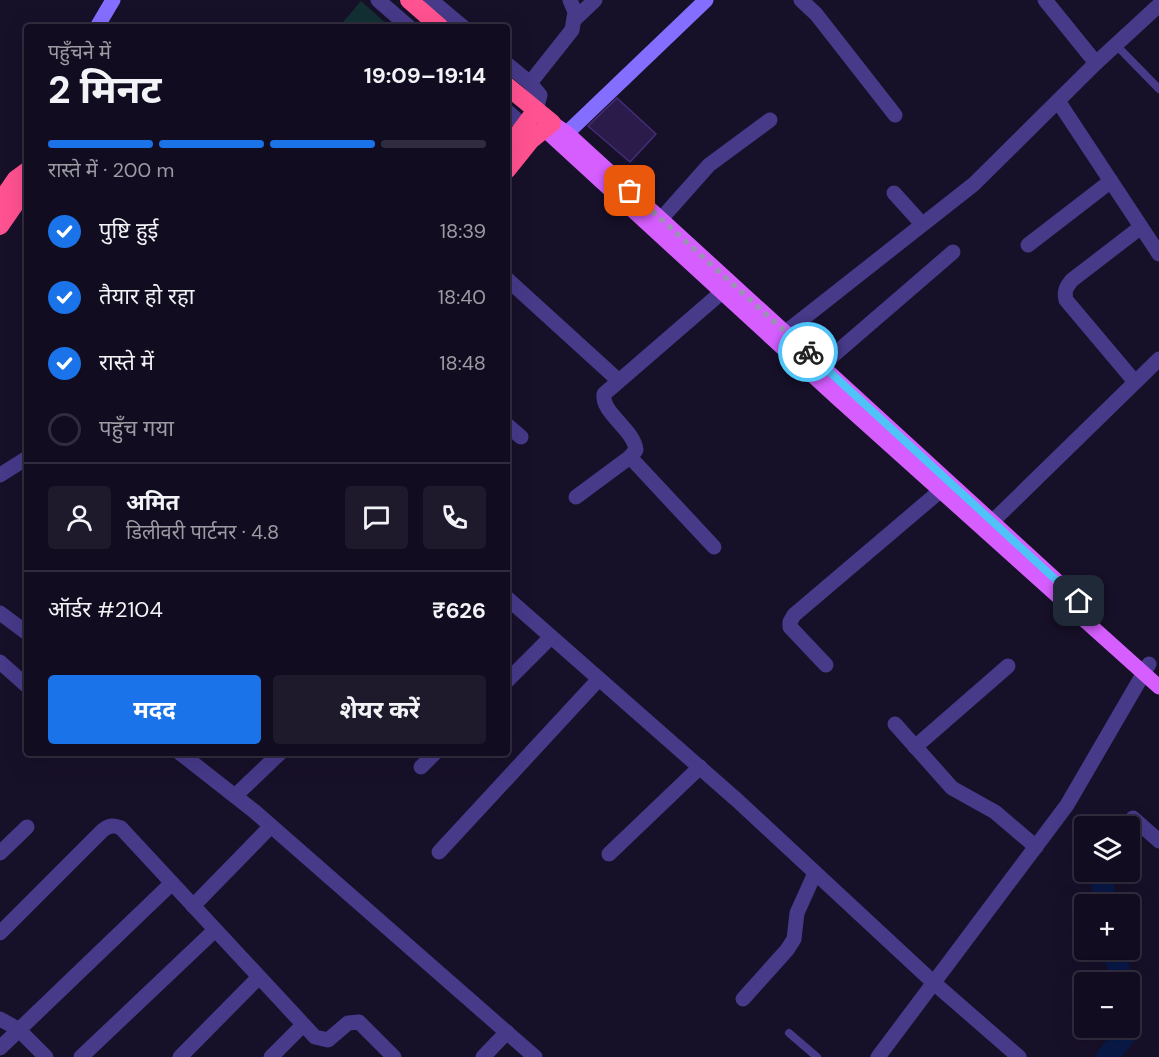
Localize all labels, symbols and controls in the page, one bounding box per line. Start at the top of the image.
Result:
text: पहुँचने में [48,39,111,65]
text: 19:09–19:14 [364,61,486,90]
text: 2 मिनट [48,64,162,115]
text: रास्ते में · 200 m [48,157,174,183]
pin [604,165,655,216]
icon: bag [613,174,646,207]
icon: check [48,215,81,248]
text: पुष्टि हुई [99,216,158,245]
text: 18:39 [440,218,486,244]
icon: check [48,281,81,314]
text: तैयार हो रहा [99,282,194,311]
text: 18:40 [438,284,486,310]
courier [778,322,838,382]
icon: bike [792,336,825,369]
icon: check [48,347,81,380]
text: रास्ते में [99,348,154,377]
text: 18:48 [439,350,486,376]
text: पहुँच गया [99,414,174,443]
button: person [48,486,111,549]
button: chat [345,486,408,549]
button: phone [423,486,486,549]
text: अमित [126,488,179,517]
text: डिलीवरी पार्टनर · 4.8 [126,519,279,545]
pin [1053,575,1104,626]
icon: home [1062,584,1095,617]
text: ऑर्डर #2104 [48,595,163,624]
text: ₹626 [432,596,486,625]
button: मदद [48,675,261,744]
button: शेयर करें [273,675,486,744]
map controls [1074,816,1140,1038]
button: layers [1074,816,1140,882]
button: + [1074,894,1140,960]
button: − [1074,972,1140,1038]

